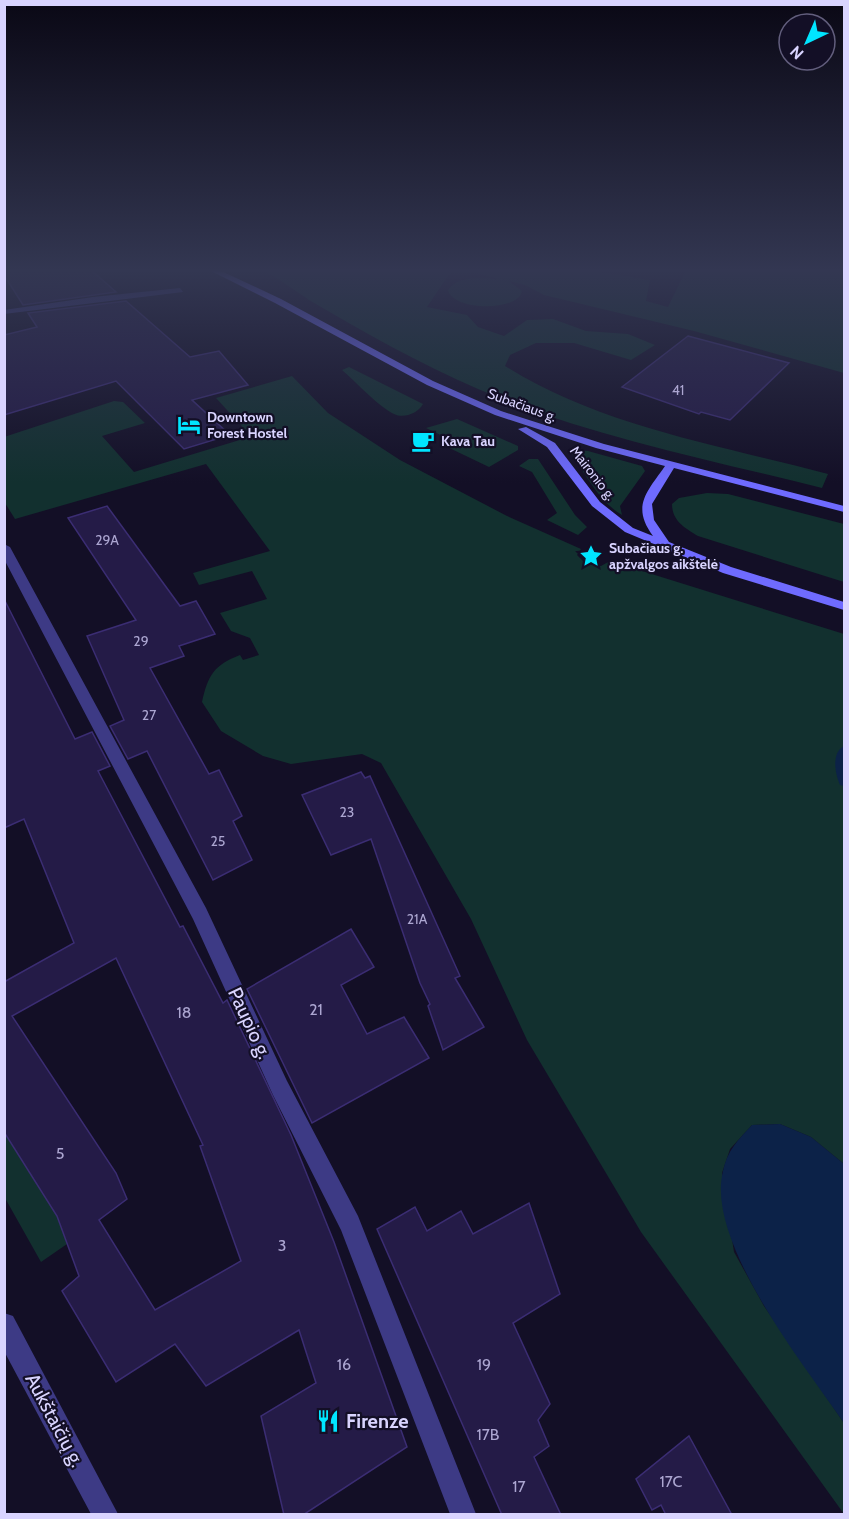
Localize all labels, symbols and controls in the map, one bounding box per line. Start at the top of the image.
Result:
north arrow [777,12,837,72]
text: N [786,42,808,63]
house number: 41 [672,381,684,399]
street label: Subačiaus g. [485,384,559,426]
place label: Downtown Forest Hostel [207,408,287,442]
hotel icon: Downtown Forest Hostel [176,412,202,438]
cafe icon: Kava Tau [410,428,436,454]
place label: Kava Tau [441,432,495,450]
street label: Maironio g. [566,442,620,504]
house number: 29A [95,531,119,549]
place label: Subačiaus g. apžvalgos aikštelė [609,539,718,573]
place icon: Subačiaus g. apžvalgos aikštelė [578,543,604,569]
house number: 29 [133,632,149,650]
house number: 27 [142,706,156,724]
house number: 23 [340,803,354,821]
house number: 25 [211,832,225,850]
house number: 21A [407,910,428,928]
street label: Paupio g. [223,983,277,1063]
house number: 21 [309,1000,323,1019]
house number: 18 [177,1003,191,1022]
house number: 5 [56,1144,64,1163]
house number: 3 [278,1236,286,1255]
house number: 16 [337,1355,351,1374]
house number: 19 [477,1355,491,1374]
street label: Aukštaičių g. [20,1369,90,1471]
restaurant icon: Firenze [315,1408,341,1434]
place label: Firenze [346,1409,409,1433]
house number: 17B [477,1425,500,1444]
house number: 17C [660,1472,683,1491]
house number: 17 [512,1477,526,1496]

